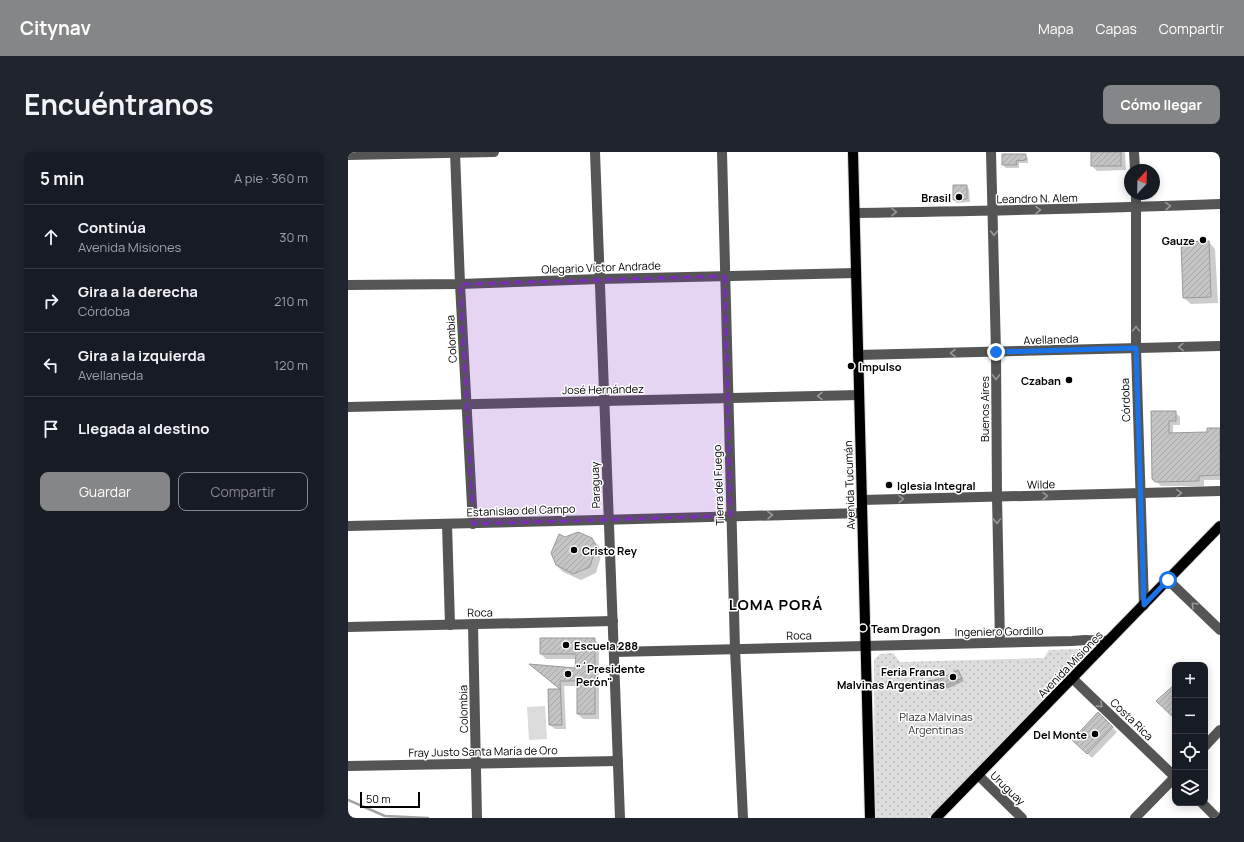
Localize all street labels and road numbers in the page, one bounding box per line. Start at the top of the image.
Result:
street label: Leandro N. Alem [996,190,1078,206]
street label: Olegario Víctor Andrade [541,257,662,277]
street label: Colombia [442,315,460,363]
street label: Avellaneda [1023,331,1079,347]
street label: Buenos Aires [977,376,992,442]
street label: Córdoba [1117,378,1133,422]
street label: José Hernández [562,381,644,397]
street label: Avenida Tucumán [840,440,858,530]
street label: Tierra del Fuego [709,444,727,526]
street label: Paraguay [587,461,603,509]
street label: Wilde [1027,476,1056,492]
street label: Estanislao del Campo [466,501,576,519]
street label: Roca [467,604,493,620]
street label: Ingeniero Gordillo [954,623,1044,639]
street label: Roca [786,627,812,643]
street label: Avenida Misiones [1034,627,1106,701]
street label: Colombia [455,685,471,733]
street label: Costa Rica [1107,695,1157,743]
street label: Fray Justo Santa María de Oro [408,742,558,760]
street label: Uruguay [987,768,1029,808]

